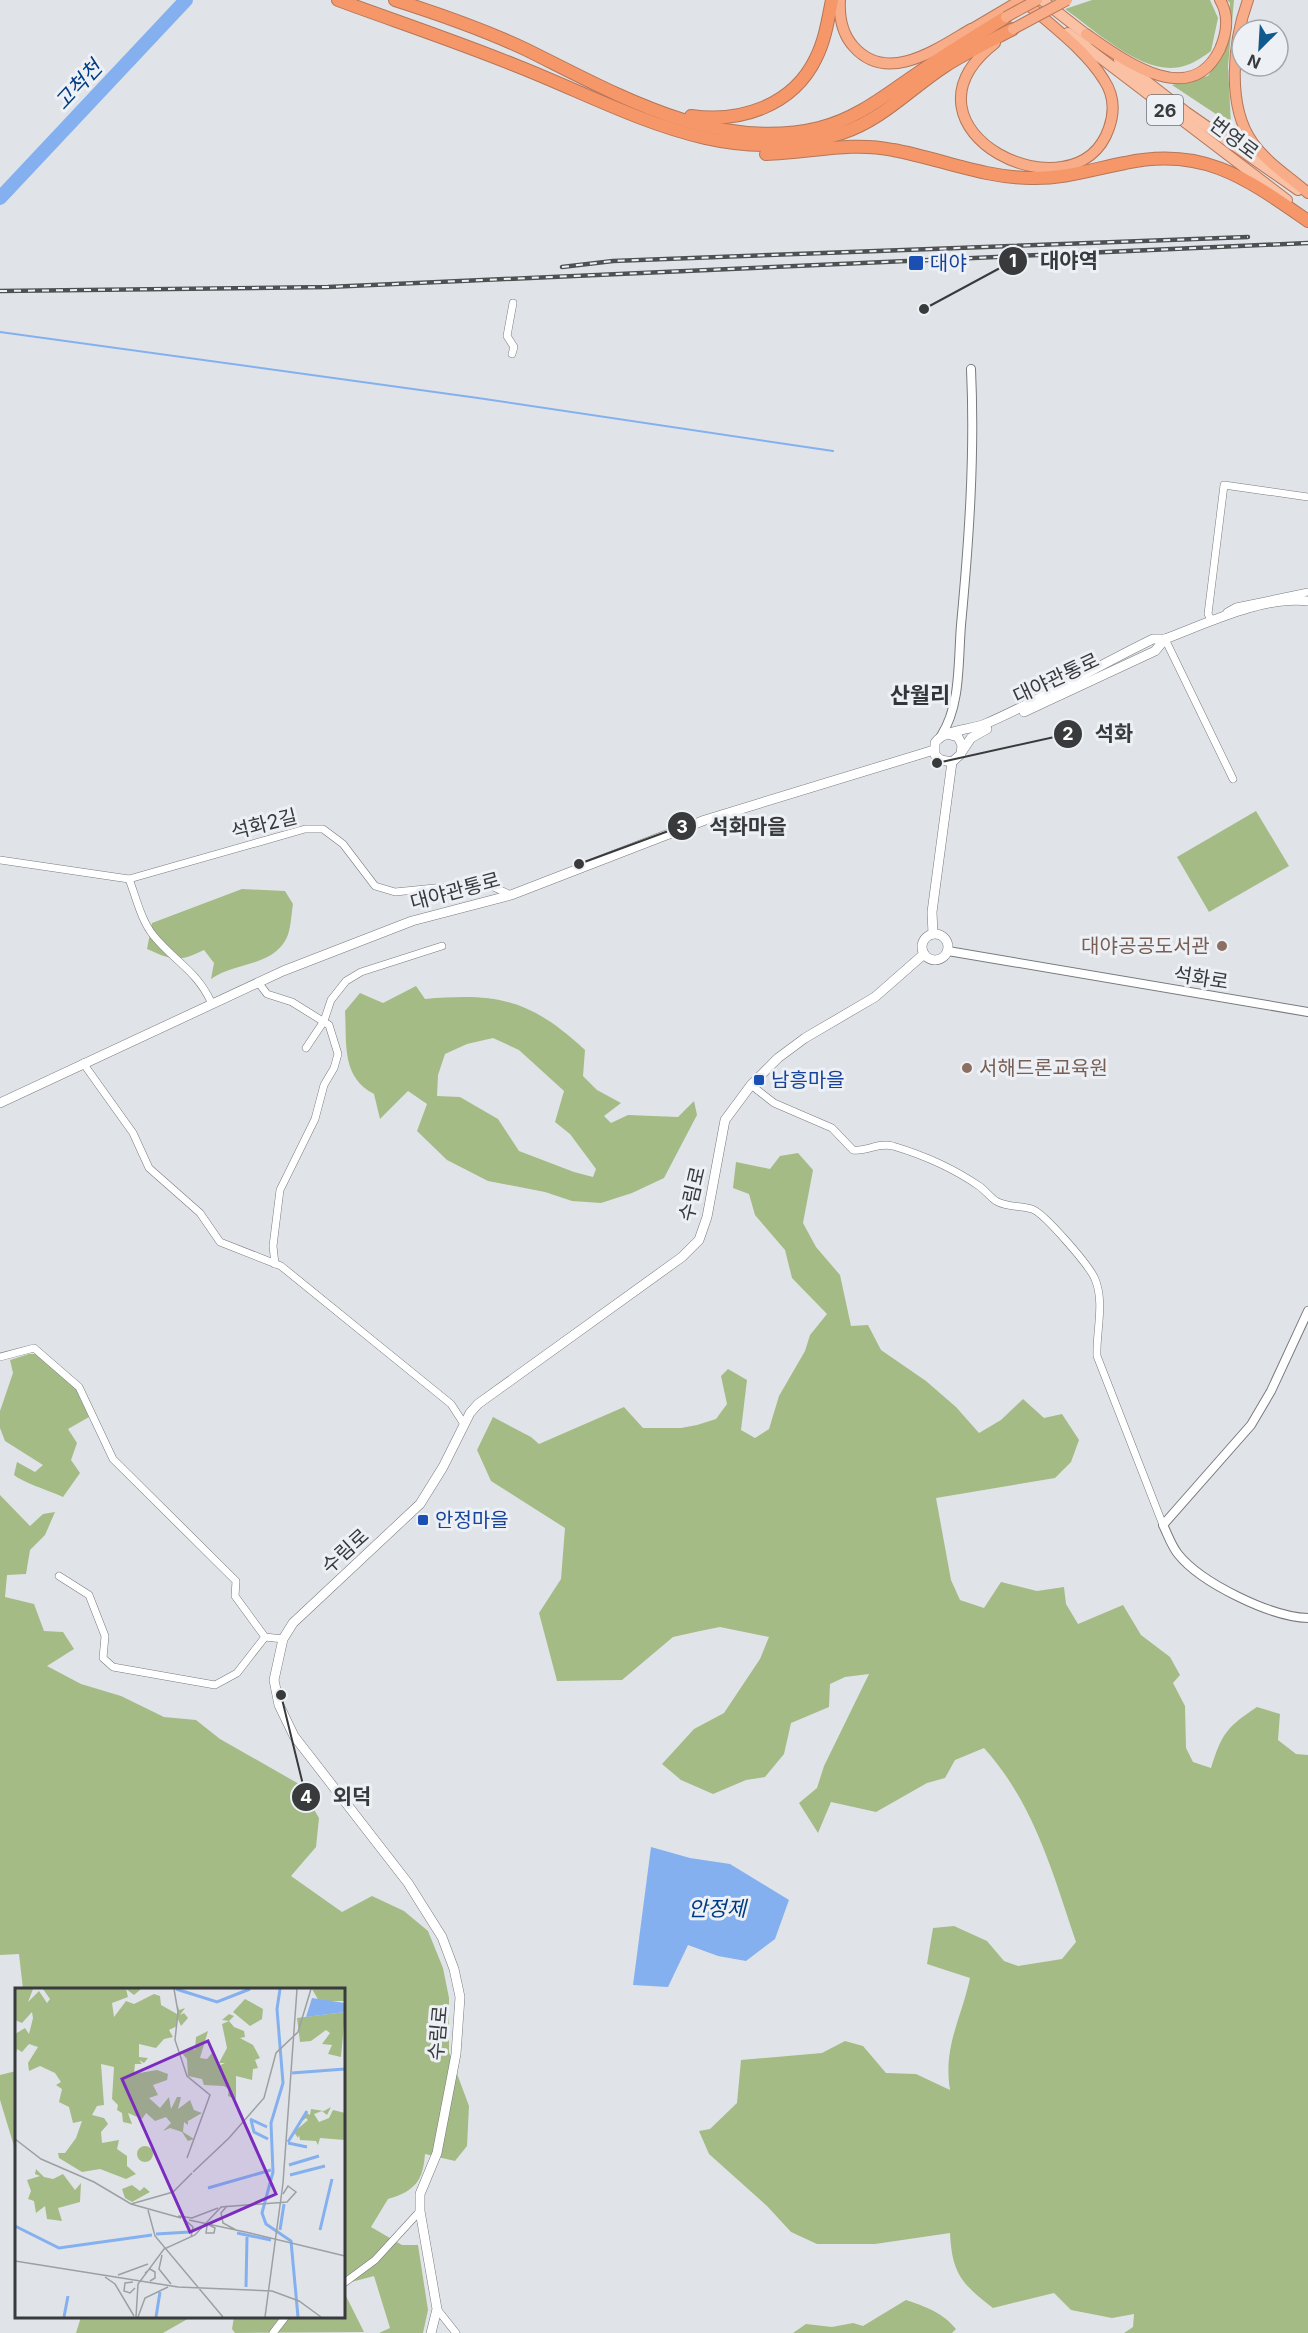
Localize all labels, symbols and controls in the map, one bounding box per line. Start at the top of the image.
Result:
north arrow [1230,18,1290,78]
text: N [1244,50,1264,73]
water label: 고척천 [49,53,109,115]
road number: 26 [1147,95,1183,125]
street label: 번영로 [1205,112,1263,164]
callout: 대야역 [998,242,1110,281]
text: 대야역 [1040,248,1098,273]
text: 1 [1009,250,1017,271]
place label: 대야 [930,251,967,275]
marker: 대야 [907,254,925,272]
street label: 대야관통로 [1009,648,1103,708]
district label: 산월리 [890,682,950,708]
callout: 석화 [1053,715,1145,754]
text: 석화 [1095,721,1133,746]
text: 2 [1062,723,1074,744]
street label: 석화2길 [228,804,300,844]
callout: 석화마을 [667,807,799,846]
text: 석화마을 [709,814,787,839]
text: 3 [676,816,688,837]
street label: 대야관통로 [407,868,503,914]
place label: 대야공공도서관 [1081,934,1210,958]
marker: 대야공공도서관 [1215,939,1229,953]
street label: 석화로 [1172,962,1230,994]
place label: 서해드론교육원 [979,1056,1108,1080]
marker: 서해드론교육원 [960,1061,974,1075]
place label: 남흥마을 [771,1068,845,1092]
marker: 남흥마을 [752,1073,766,1087]
street label: 수림로 [674,1164,710,1224]
place label: 안정마을 [435,1508,509,1532]
marker: 안정마을 [416,1513,430,1527]
street label: 수림로 [316,1524,374,1578]
callout: 외덕 [291,1777,383,1816]
text: 외덕 [333,1784,371,1809]
text: 4 [300,1786,312,1807]
water label: 안정제 [688,1896,749,1921]
inset map [15,1988,345,2318]
street label: 수림로 [424,2004,452,2062]

